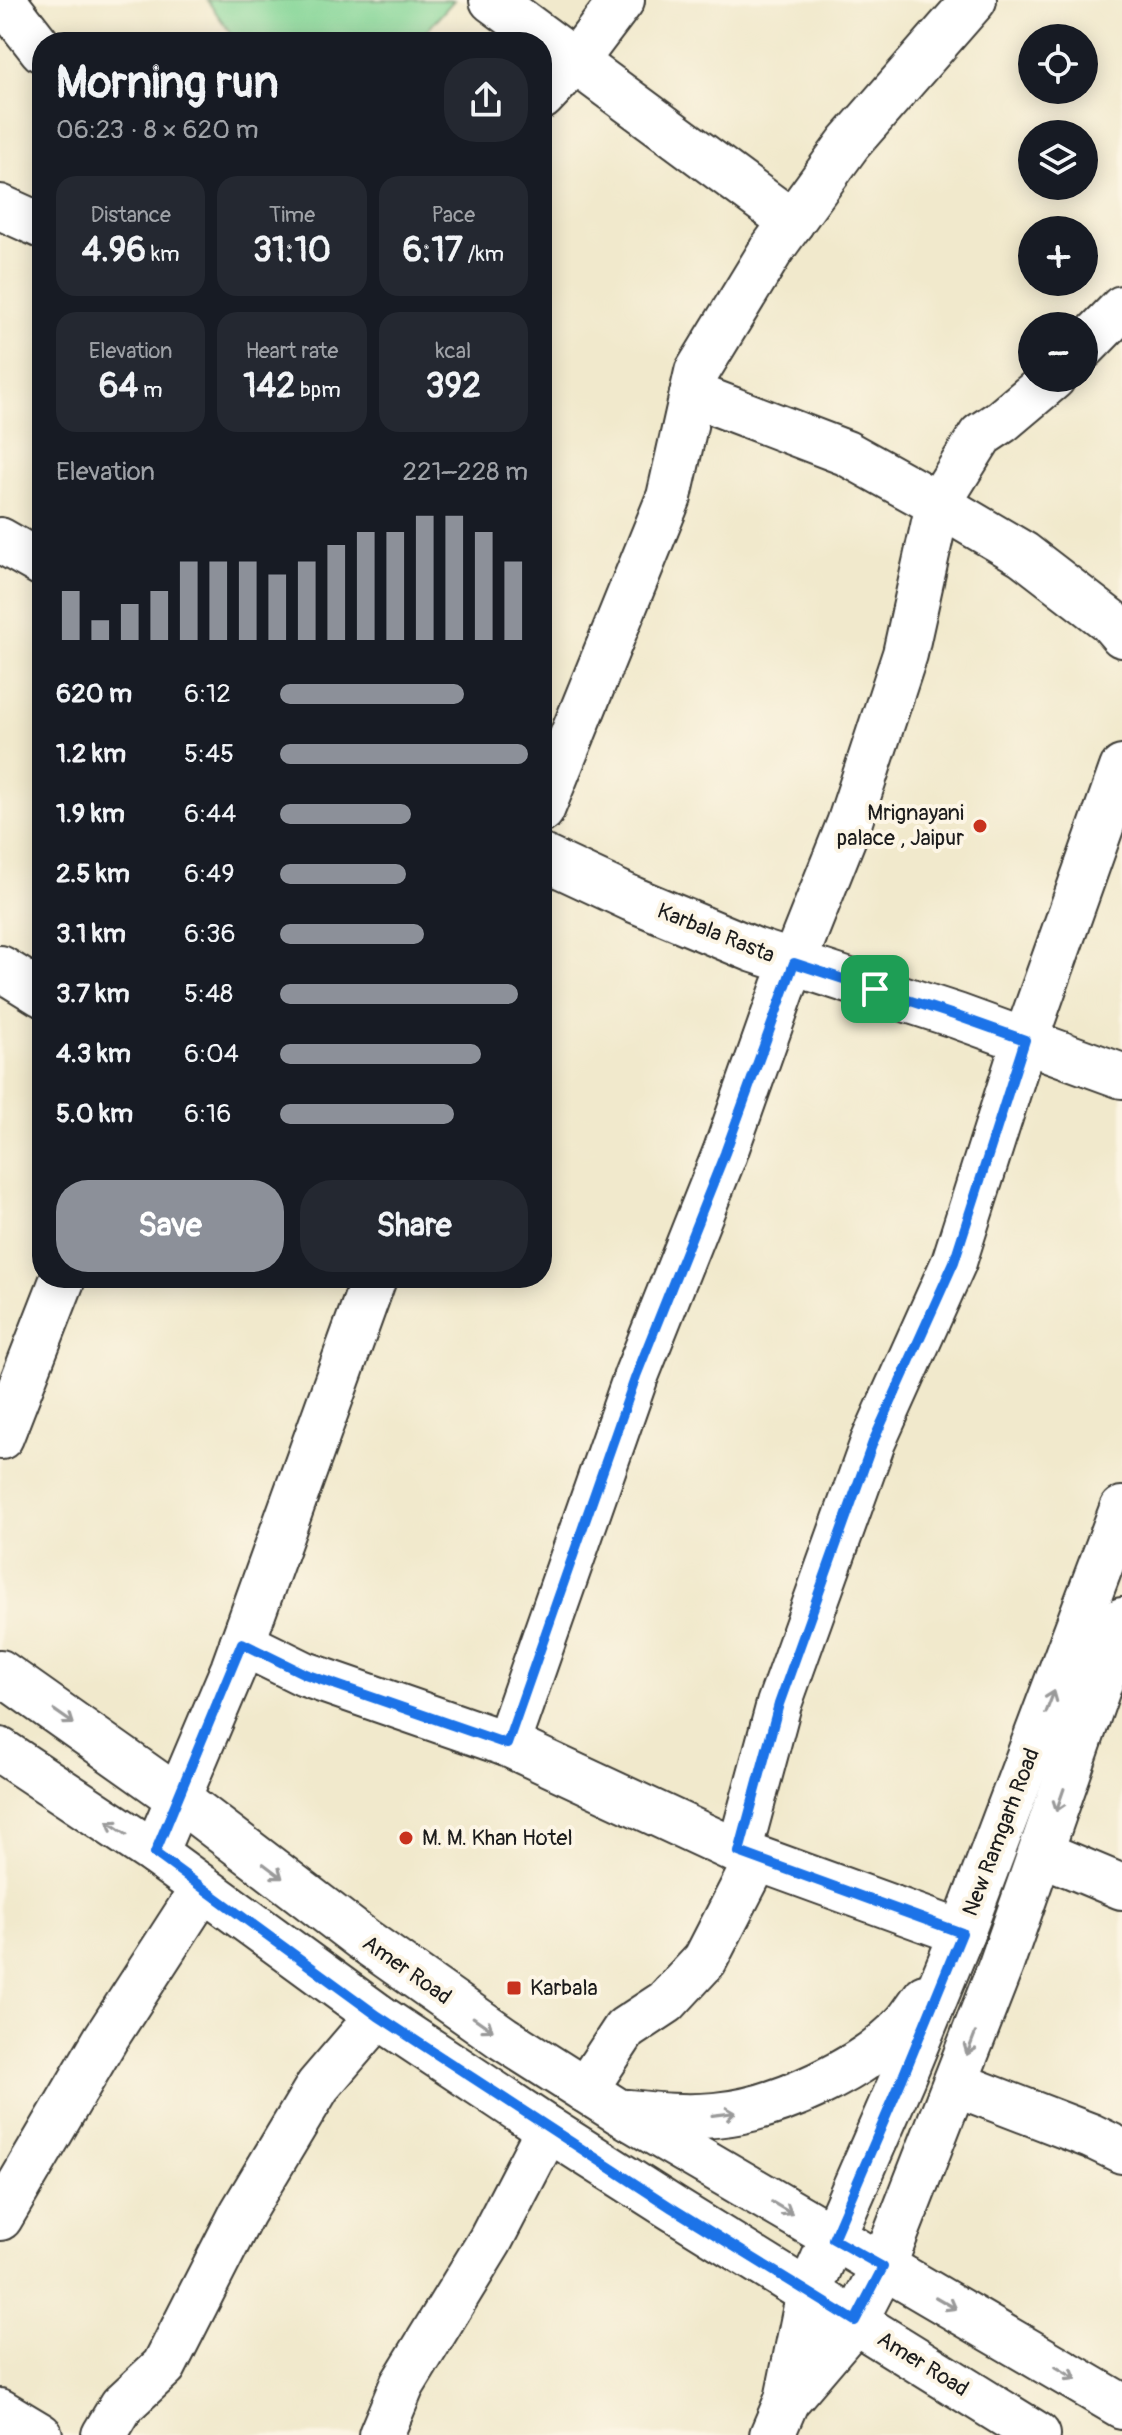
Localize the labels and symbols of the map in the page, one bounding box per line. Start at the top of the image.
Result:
place label: Mrignayani palace , Jaipur [837,799,964,852]
marker: Mrignayani palace , Jaipur [971,817,989,835]
street label: Karbala Rasta [653,897,779,969]
pin [841,955,909,1023]
one-way arrow [1044,1690,1058,1714]
one-way arrow [52,1709,74,1725]
street label: New Ramgarh Road [956,1744,1046,1920]
one-way arrow [1052,1787,1066,1811]
one-way arrow [106,1820,128,1836]
place label: M. M. Khan Hotel [422,1824,573,1852]
marker: M. M. Khan Hotel [397,1829,415,1847]
one-way arrow [262,1862,283,1879]
street label: Amer Road [357,1929,457,2011]
place label: Karbala [530,1974,598,2002]
marker: Karbala [505,1979,523,1997]
one-way arrow [472,2016,494,2032]
one-way arrow [963,2031,977,2056]
one-way arrow [710,2106,737,2121]
one-way arrow [770,2200,793,2216]
one-way arrow [934,2295,957,2311]
street label: Amer Road [872,2325,974,2403]
one-way arrow [1054,2365,1077,2381]

